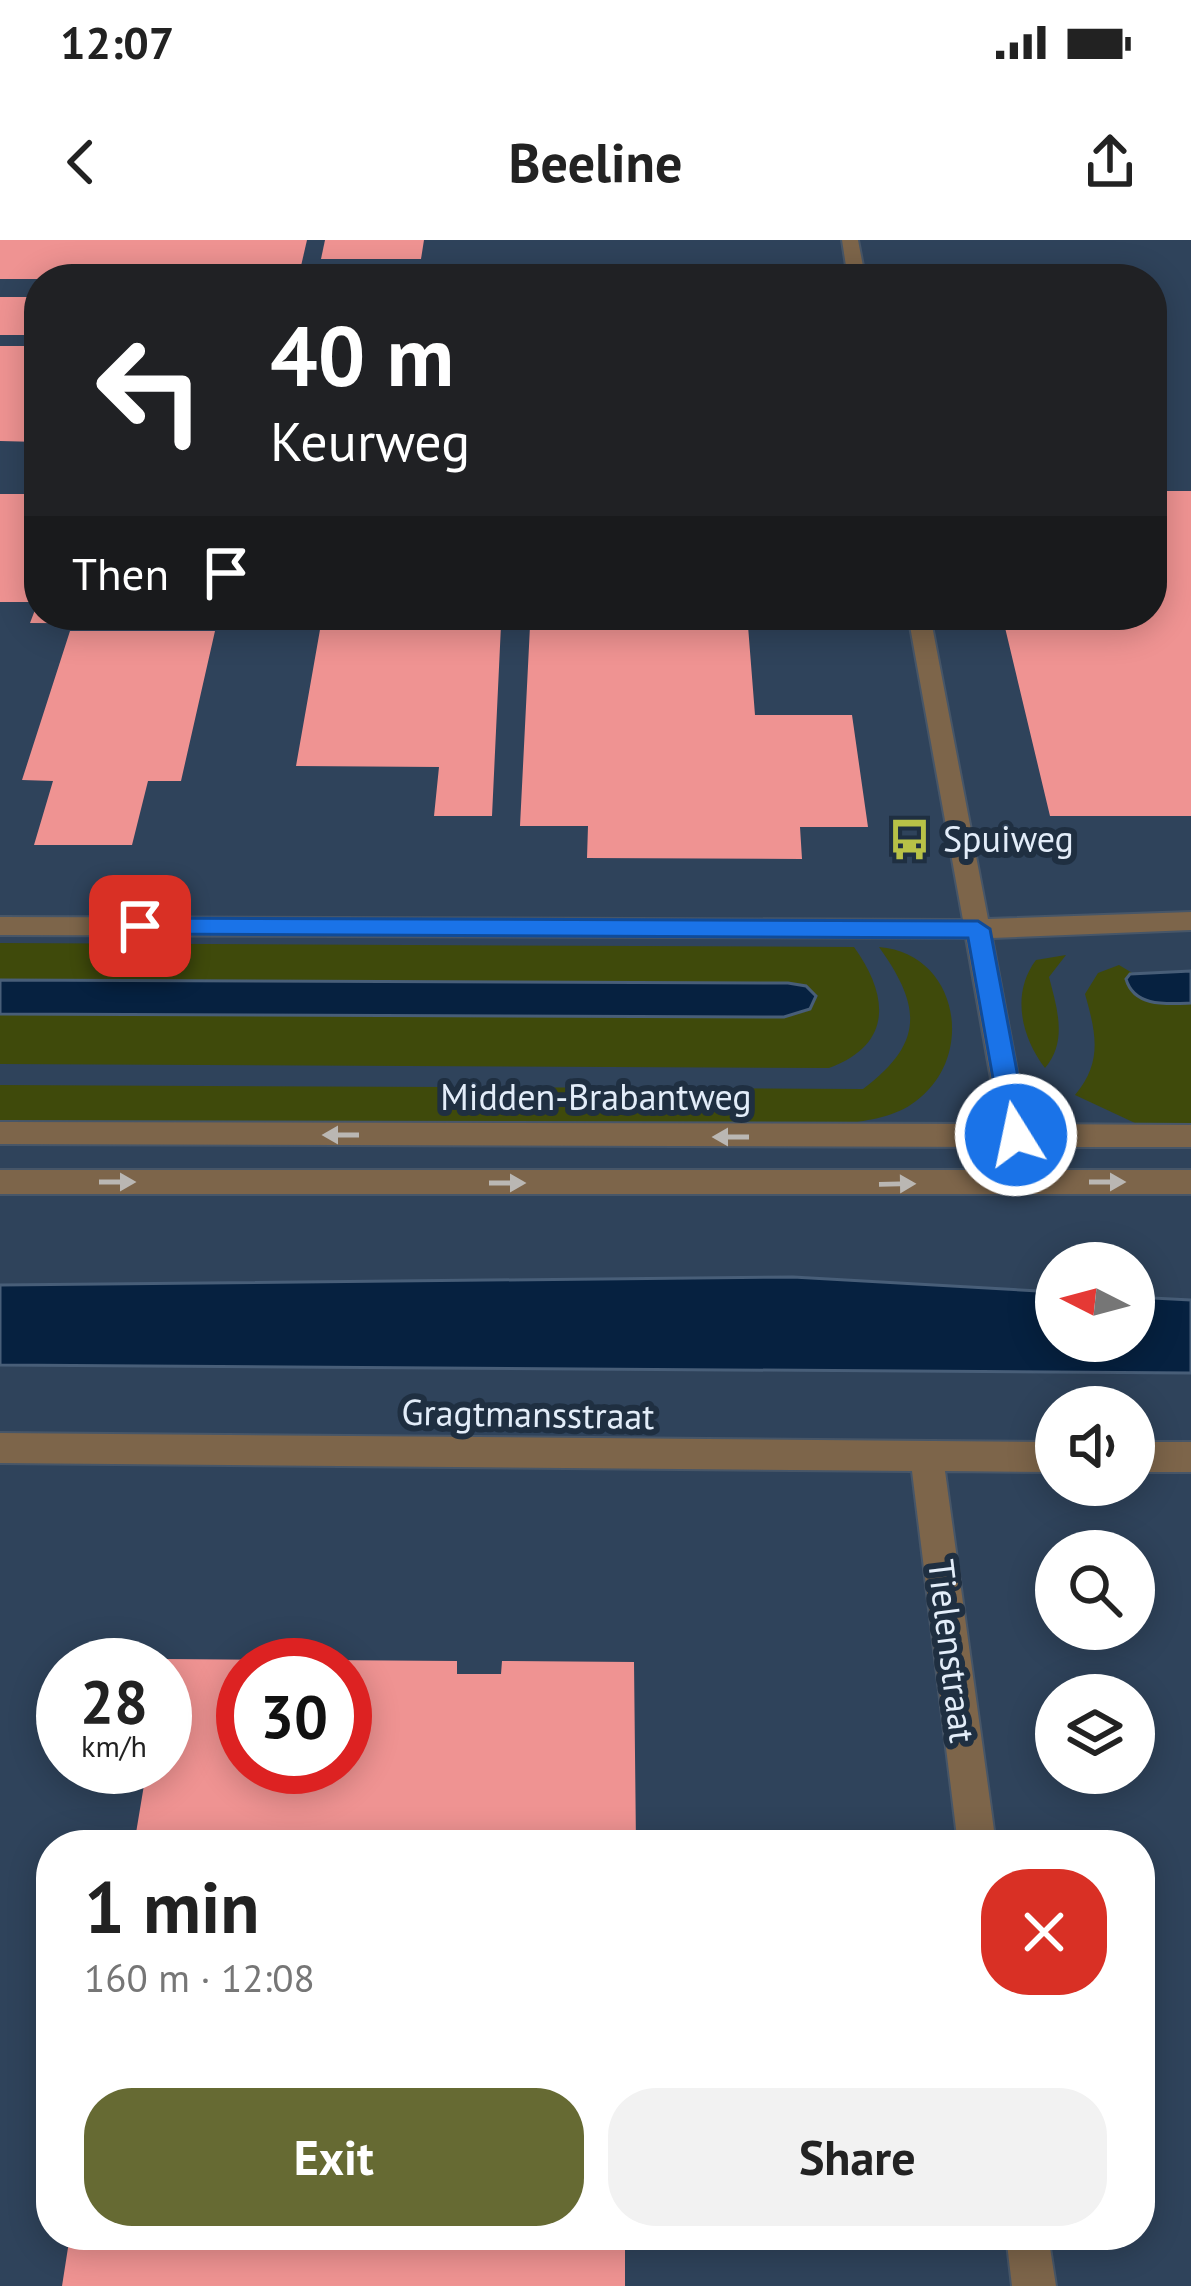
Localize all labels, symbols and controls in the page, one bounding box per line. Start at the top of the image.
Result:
text: 12:07 [60,13,174,71]
text: Beeline [509,127,682,197]
icon: back [48,129,114,195]
icon: share [1077,129,1143,195]
text: 40 m [270,300,454,409]
icon: left [72,312,228,468]
text: Keurweg [270,406,470,476]
icon: arrive [193,540,259,606]
text: Then [72,544,169,602]
place label: Spuiweg [943,815,1074,862]
bus stop icon: Spuiweg [886,816,932,862]
pin [89,875,191,977]
icon: arrive [107,893,173,959]
position arrow [953,1072,1079,1198]
street label: Midden-Brabantweg [440,1073,752,1120]
one-way arrow [321,1125,359,1145]
one-way arrow [711,1127,749,1147]
one-way arrow [99,1172,137,1192]
one-way arrow [1089,1172,1127,1192]
one-way arrow [489,1173,527,1193]
one-way arrow [879,1174,917,1193]
north arrow [1035,1242,1155,1362]
map controls [1035,1242,1155,1794]
button: sound [1035,1386,1155,1506]
street label: Gragtmansstraat [401,1388,655,1439]
button: search [1035,1530,1155,1650]
street label: Tielenstraat [918,1557,987,1745]
speed limit sign: 30 [216,1638,372,1794]
text: 28 [80,1662,148,1740]
button: layers [1035,1674,1155,1794]
text: km/h [81,1726,147,1765]
text: 1 min [84,1860,260,1953]
button: close [981,1869,1107,1995]
text: 160 m · 12:08 [84,1952,315,2003]
button: Exit [84,2088,584,2226]
button: Share [608,2088,1107,2226]

